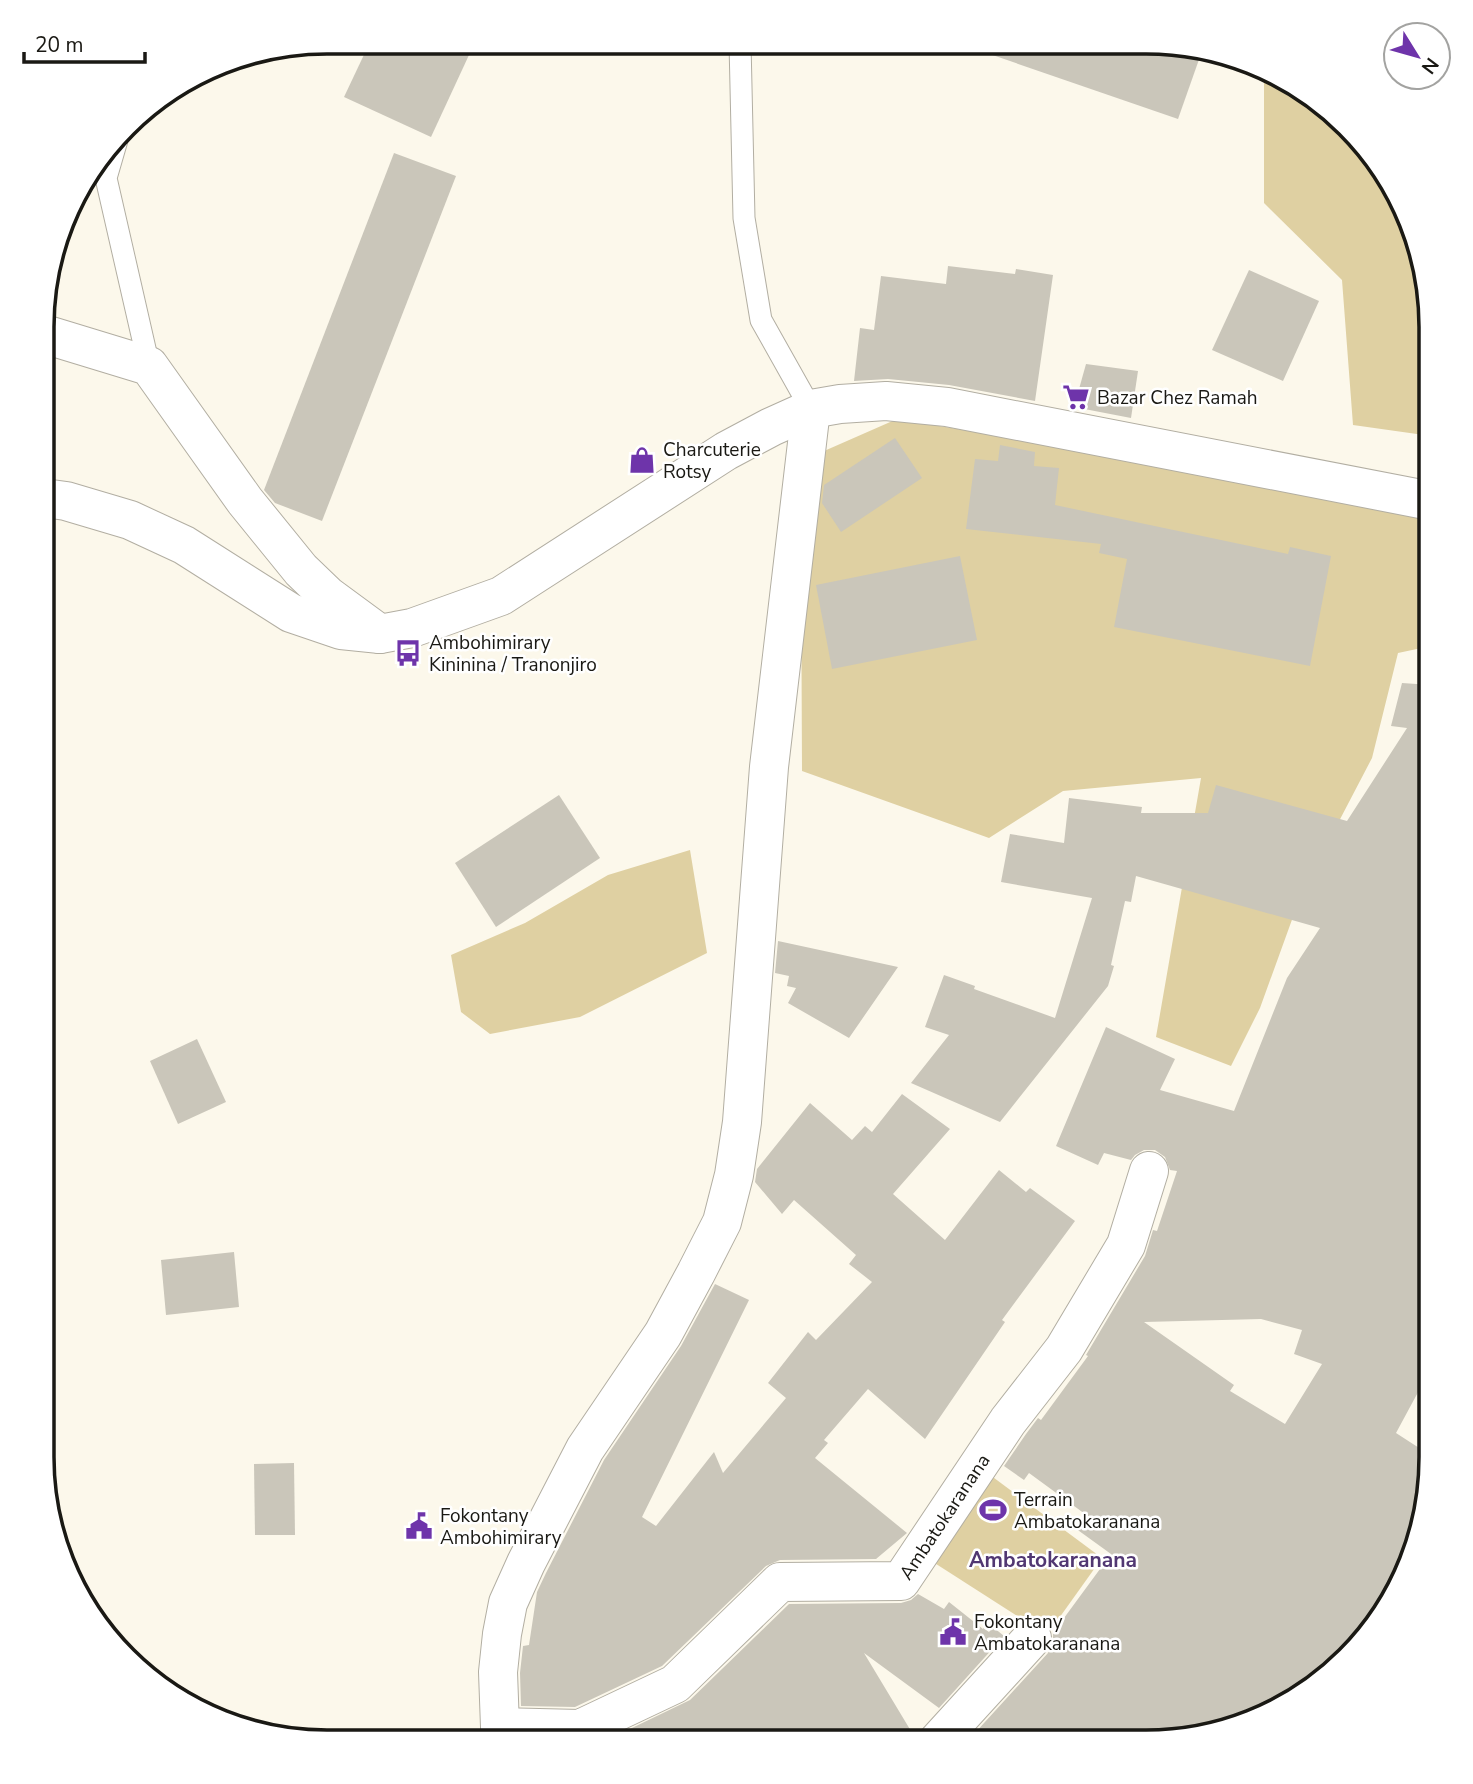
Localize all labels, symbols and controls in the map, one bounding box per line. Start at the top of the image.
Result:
scale bar [24,21,145,65]
north arrow [1382,21,1452,91]
text: 20 m [35,31,84,59]
text: N [1415,52,1444,79]
supermarket icon: Bazar Chez Ramah [1061,382,1091,412]
place label: Bazar Chez Ramah [1097,385,1258,411]
place label: Charcuterie Rotsy [663,437,761,485]
shop icon: Charcuterie Rotsy [627,445,657,475]
place label: Ambohimirary Kininina / Tranonjiro [429,630,597,678]
bus stop icon: Ambohimirary Kininina / Tranonjiro [393,638,423,668]
street label: Ambatokaranana [893,1449,996,1585]
place label: Terrain Ambatokaranana [1014,1487,1160,1535]
sports icon: Terrain Ambatokaranana [978,1495,1008,1525]
place label: Fokontany Ambohimirary [440,1503,562,1551]
public building icon: Fokontany Ambohimirary [404,1511,434,1541]
district label: Ambatokaranana [969,1546,1137,1574]
place label: Fokontany Ambatokaranana [974,1609,1120,1657]
public building icon: Fokontany Ambatokaranana [938,1617,968,1647]

